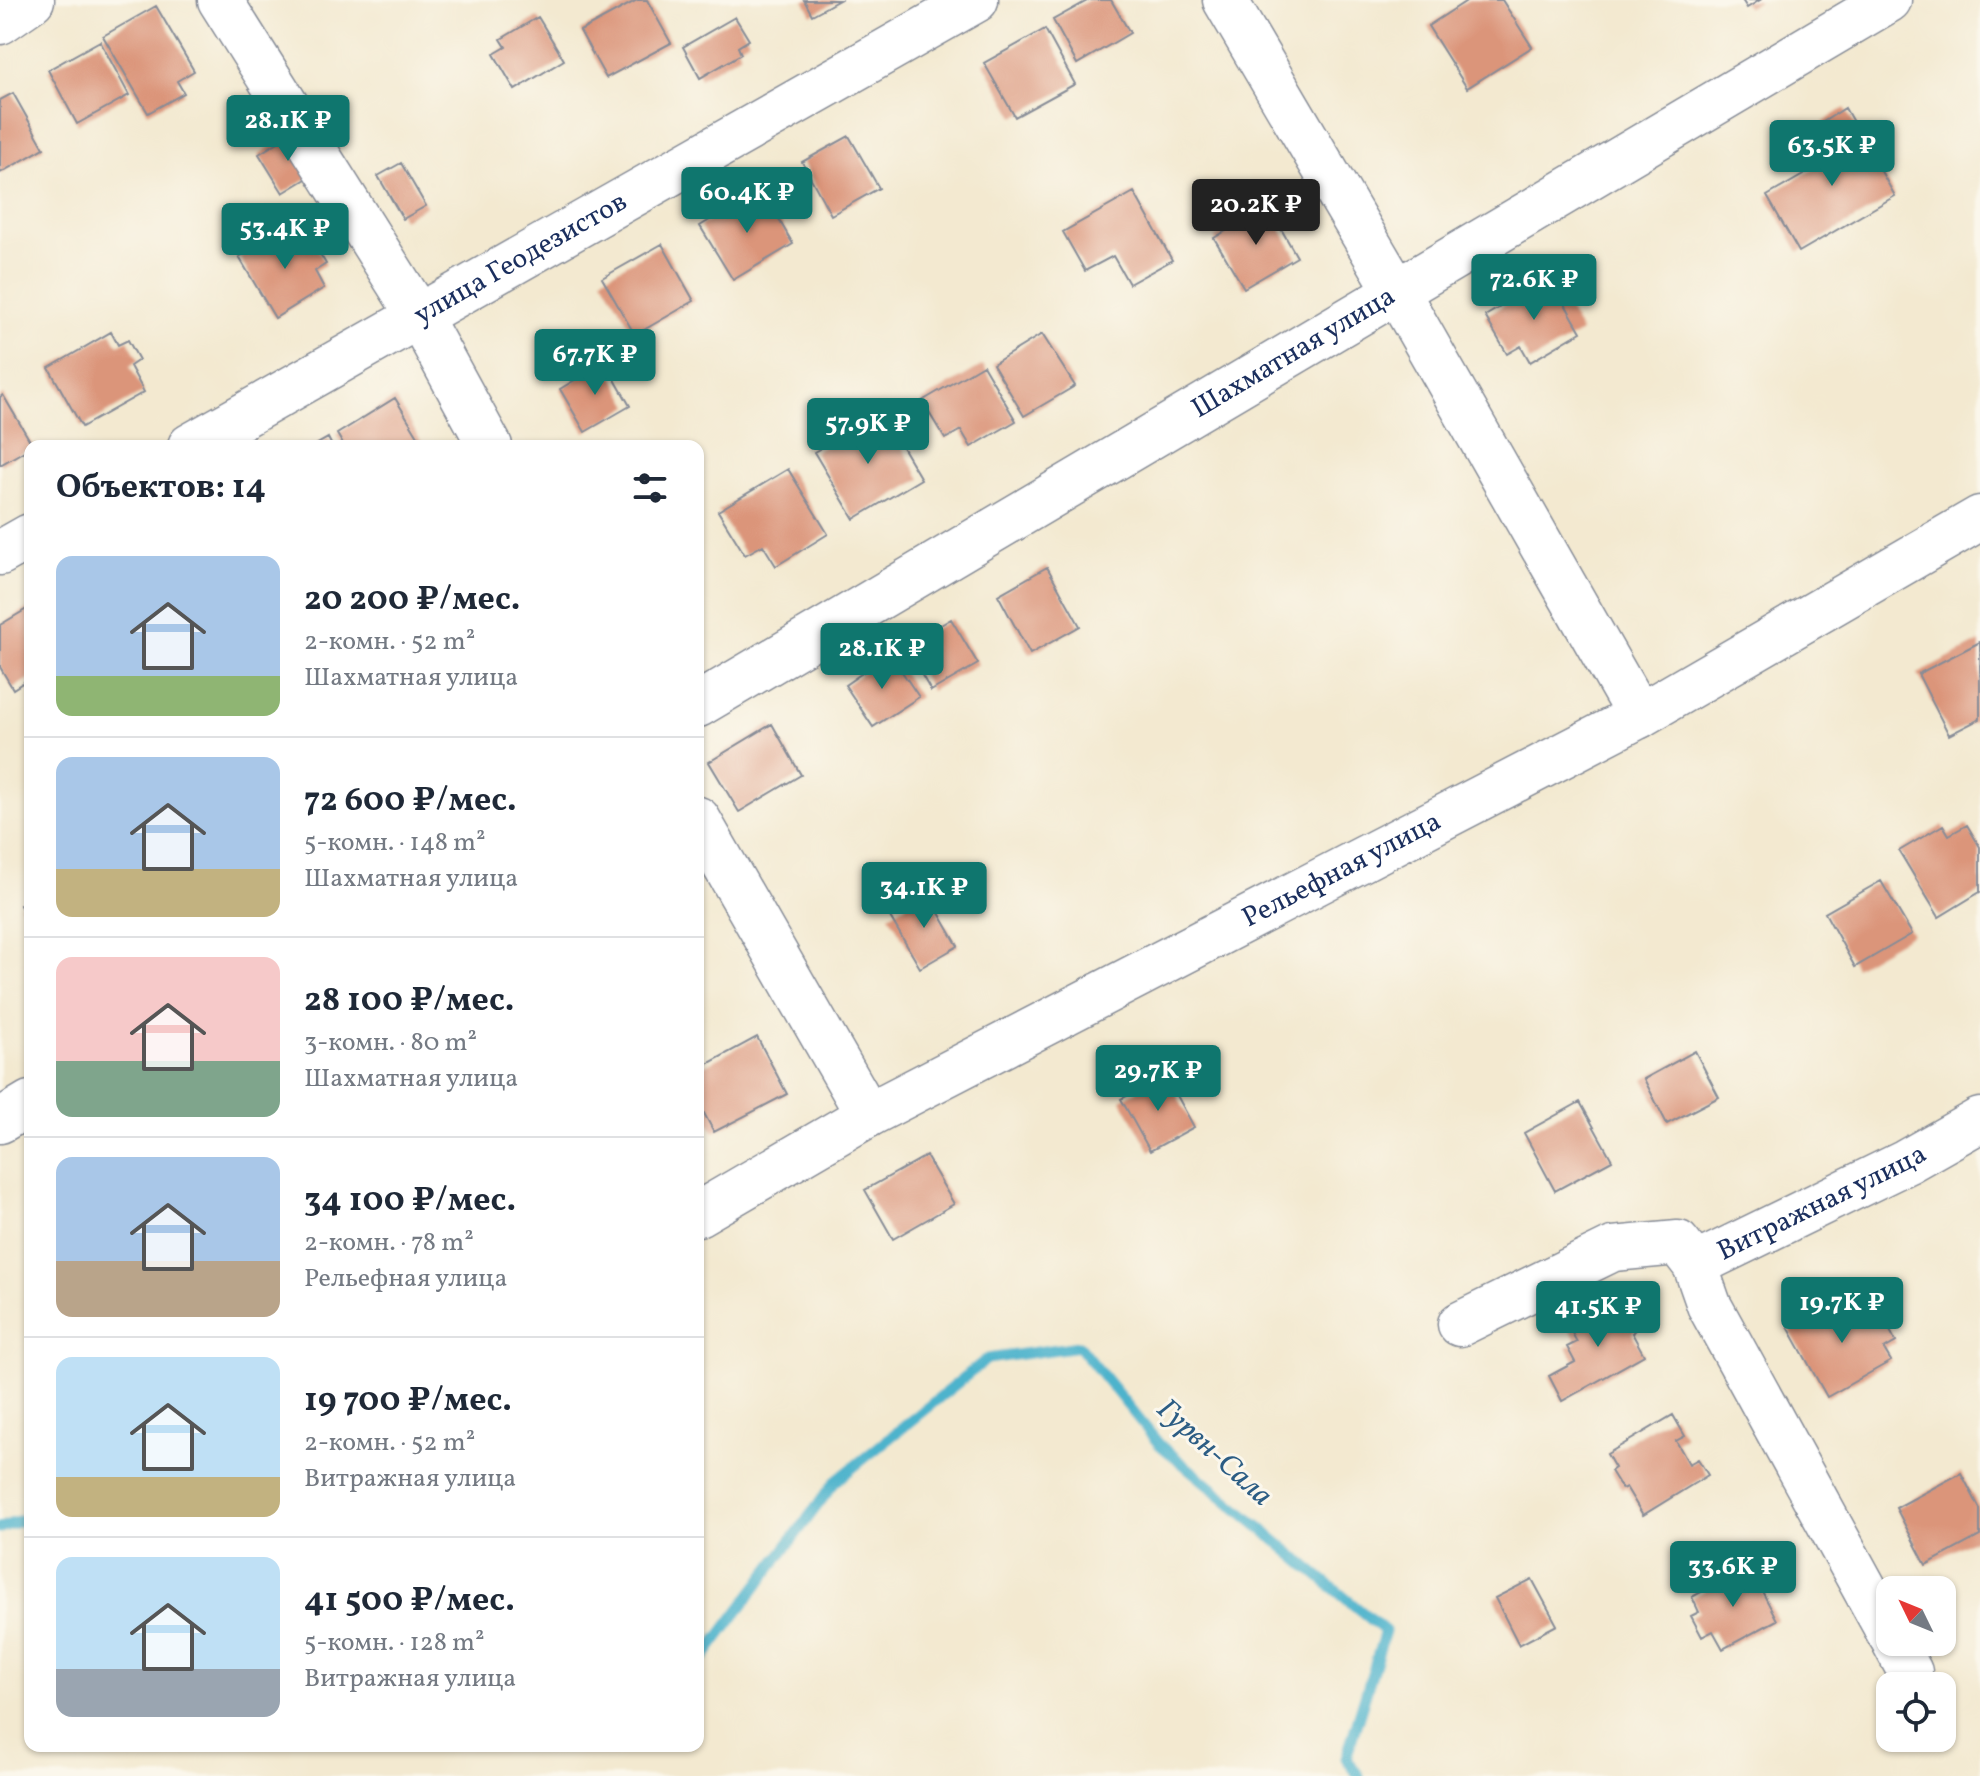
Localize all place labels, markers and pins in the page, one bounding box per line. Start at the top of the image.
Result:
pin: 28.1K ₽ [214,95,362,163]
pin: 63.5K ₽ [1758,120,1906,188]
pin: 60.4K ₽ [673,167,821,235]
pin: 20.2K ₽ [1182,179,1330,247]
pin: 53.4K ₽ [211,203,359,271]
pin: 72.6K ₽ [1460,254,1608,322]
pin: 67.7K ₽ [521,329,669,397]
pin: 57.9K ₽ [794,398,942,466]
pin: 28.1K ₽ [808,623,956,691]
pin: 34.1K ₽ [850,862,998,930]
pin: 29.7K ₽ [1084,1045,1232,1113]
pin: 19.7K ₽ [1768,1277,1916,1345]
pin: 41.5K ₽ [1524,1281,1672,1349]
pin: 33.6K ₽ [1659,1541,1807,1609]

